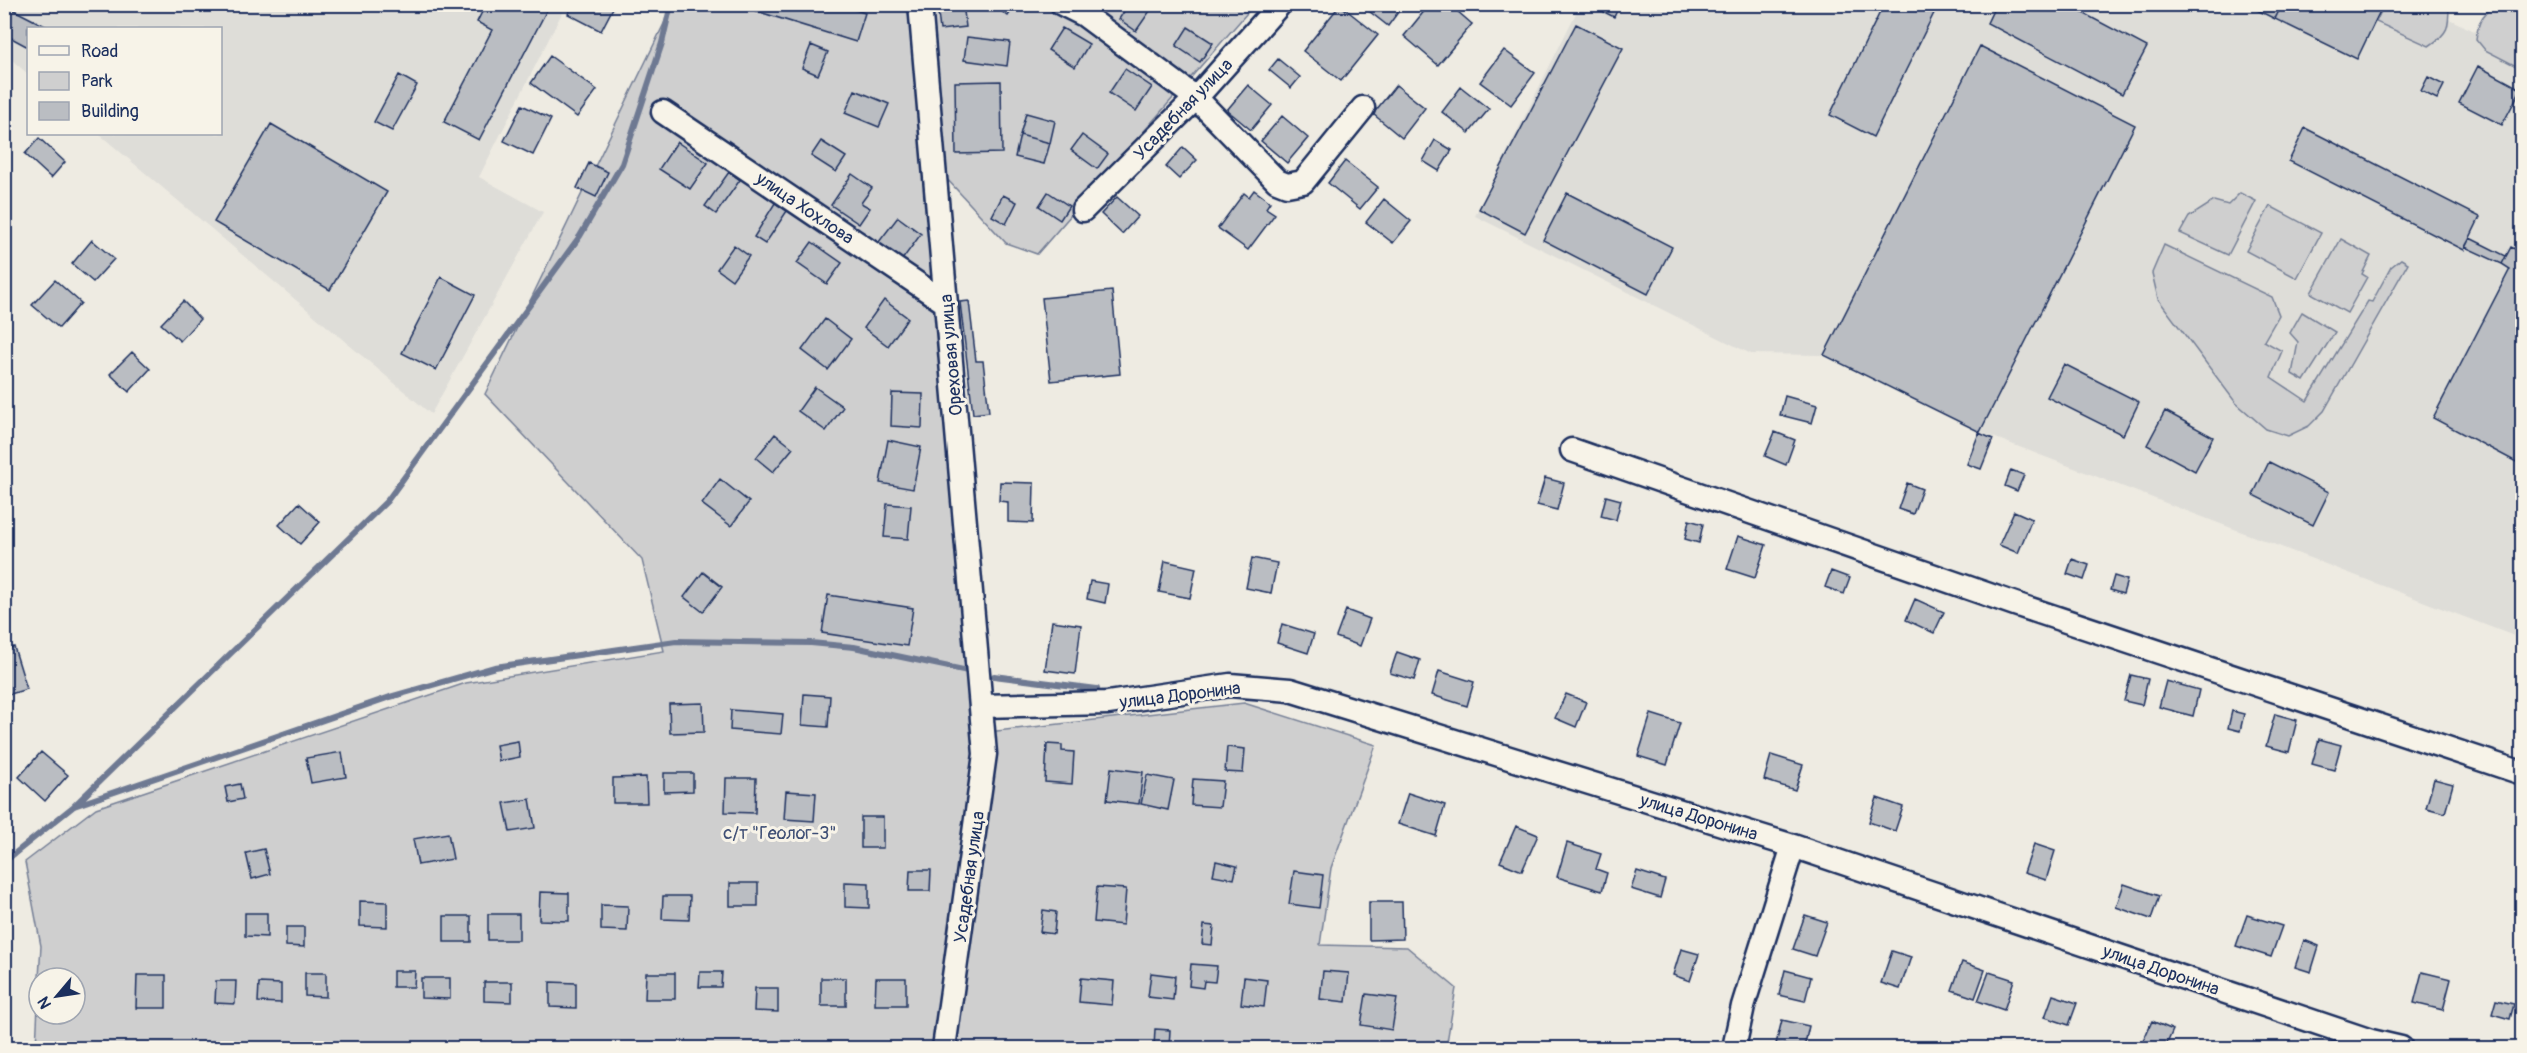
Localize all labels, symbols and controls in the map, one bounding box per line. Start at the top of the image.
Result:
legend [27,27,222,135]
text: Road [81,40,118,63]
street label: Усадебная улица [1129,54,1238,165]
text: Park [81,70,113,93]
text: Building [81,100,139,123]
street label: улица Хохлова [750,167,858,250]
street label: Ореховая улица [935,293,968,417]
street label: улица Доронина [1117,677,1242,714]
street label: улица Доронина [1636,788,1760,846]
street label: Усадебная улица [949,810,990,944]
park label: с/т "Геолог-3" [723,822,837,845]
street label: улица Доронина [2099,939,2222,1001]
north arrow [27,966,87,1026]
text: N [33,993,56,1012]

